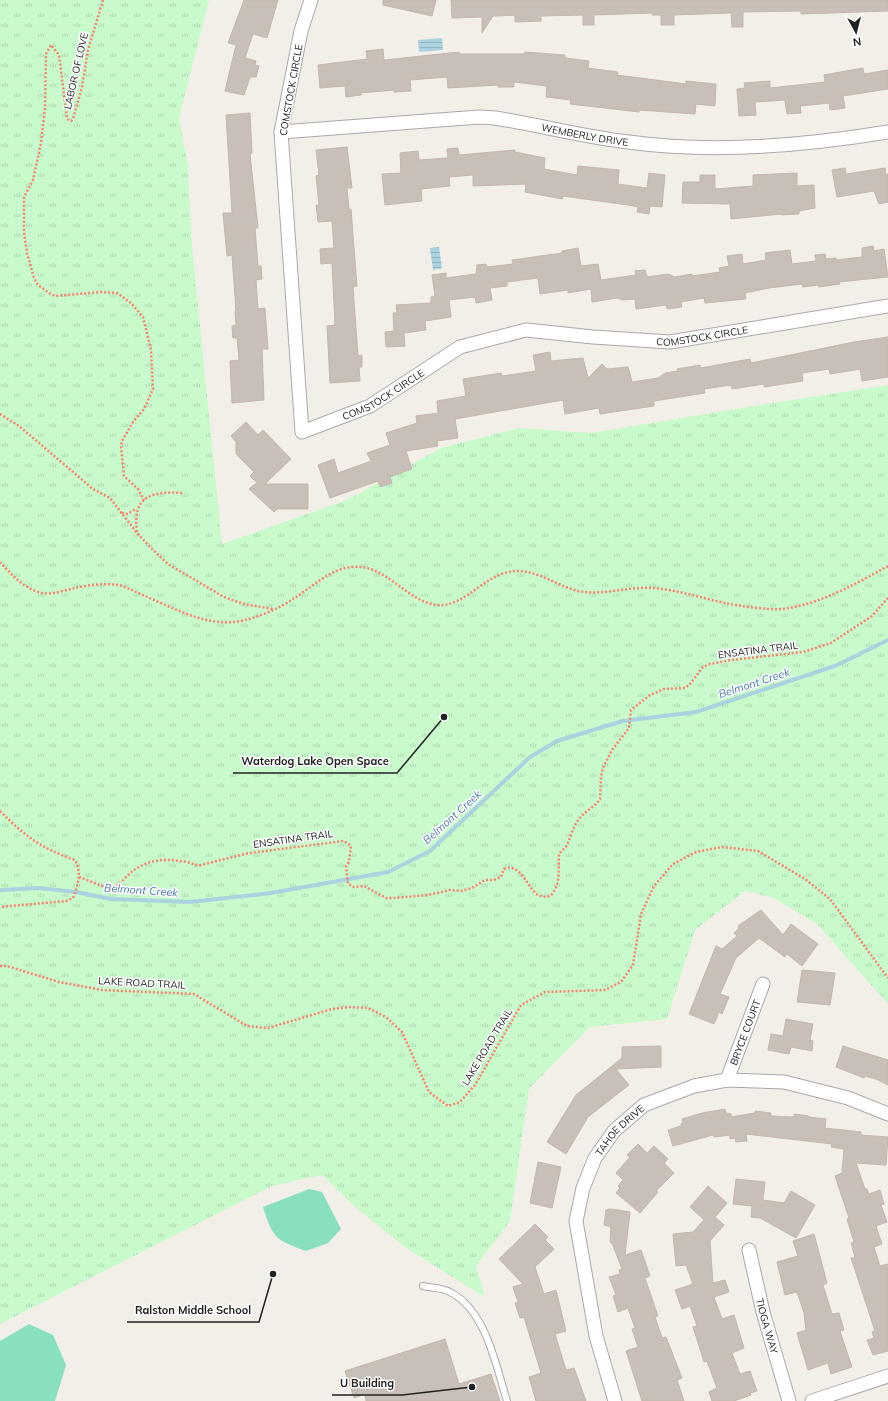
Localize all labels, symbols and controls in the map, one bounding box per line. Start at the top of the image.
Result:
north arrow [836,12,876,52]
street label: LABOR OF LOVE [61,31,91,111]
text: N [852,34,862,49]
street label: COMSTOCK CIRCLE [277,43,305,137]
street label: WEMBERLY DRIVE [540,120,629,148]
street label: COMSTOCK CIRCLE [656,323,749,349]
street label: COMSTOCK CIRCLE [340,366,427,423]
street label: ENSATINA TRAIL [717,639,799,661]
water label: Belmont Creek [717,665,792,701]
callout: Waterdog Lake Open Space [233,750,397,773]
text: Waterdog Lake Open Space [241,754,389,768]
water label: Belmont Creek [420,787,485,847]
street label: ENSATINA TRAIL [252,827,334,851]
water label: Belmont Creek [103,880,179,900]
street label: LAKE ROAD TRAIL [98,974,187,992]
street label: BRYCE COURT [727,998,763,1067]
street label: LAKE ROAD TRAIL [459,1006,515,1088]
street label: TAHOE DRIVE [592,1101,647,1158]
street label: TIOGA WAY [754,1297,782,1356]
callout: Ralston Middle School [127,1299,259,1322]
text: Ralston Middle School [135,1303,251,1317]
callout: U Building [332,1372,402,1395]
text: U Building [340,1376,394,1390]

